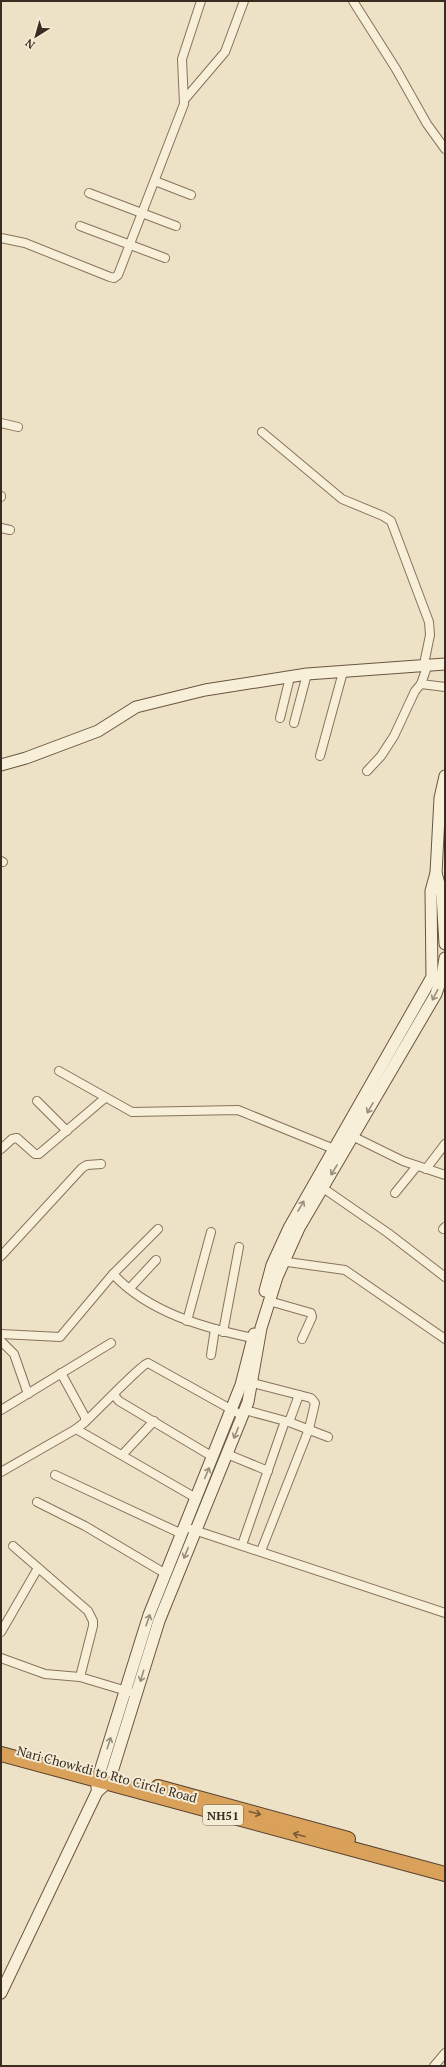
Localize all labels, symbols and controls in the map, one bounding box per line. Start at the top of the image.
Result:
north arrow [16,16,56,56]
text: N [22,35,38,52]
one-way arrow [431,989,438,1001]
one-way arrow [366,1102,374,1114]
one-way arrow [329,1164,337,1176]
one-way arrow [298,1200,306,1212]
one-way arrow [232,1427,239,1439]
one-way arrow [203,1467,211,1479]
one-way arrow [181,1547,189,1559]
one-way arrow [145,1613,152,1626]
one-way arrow [138,1669,145,1682]
one-way arrow [106,1737,113,1750]
street label: Nari Chowkdi to Rto Circle Road [15,1741,199,1807]
road number: NH51 [203,1805,243,1825]
one-way arrow [249,1809,262,1817]
one-way arrow [293,1831,306,1839]

